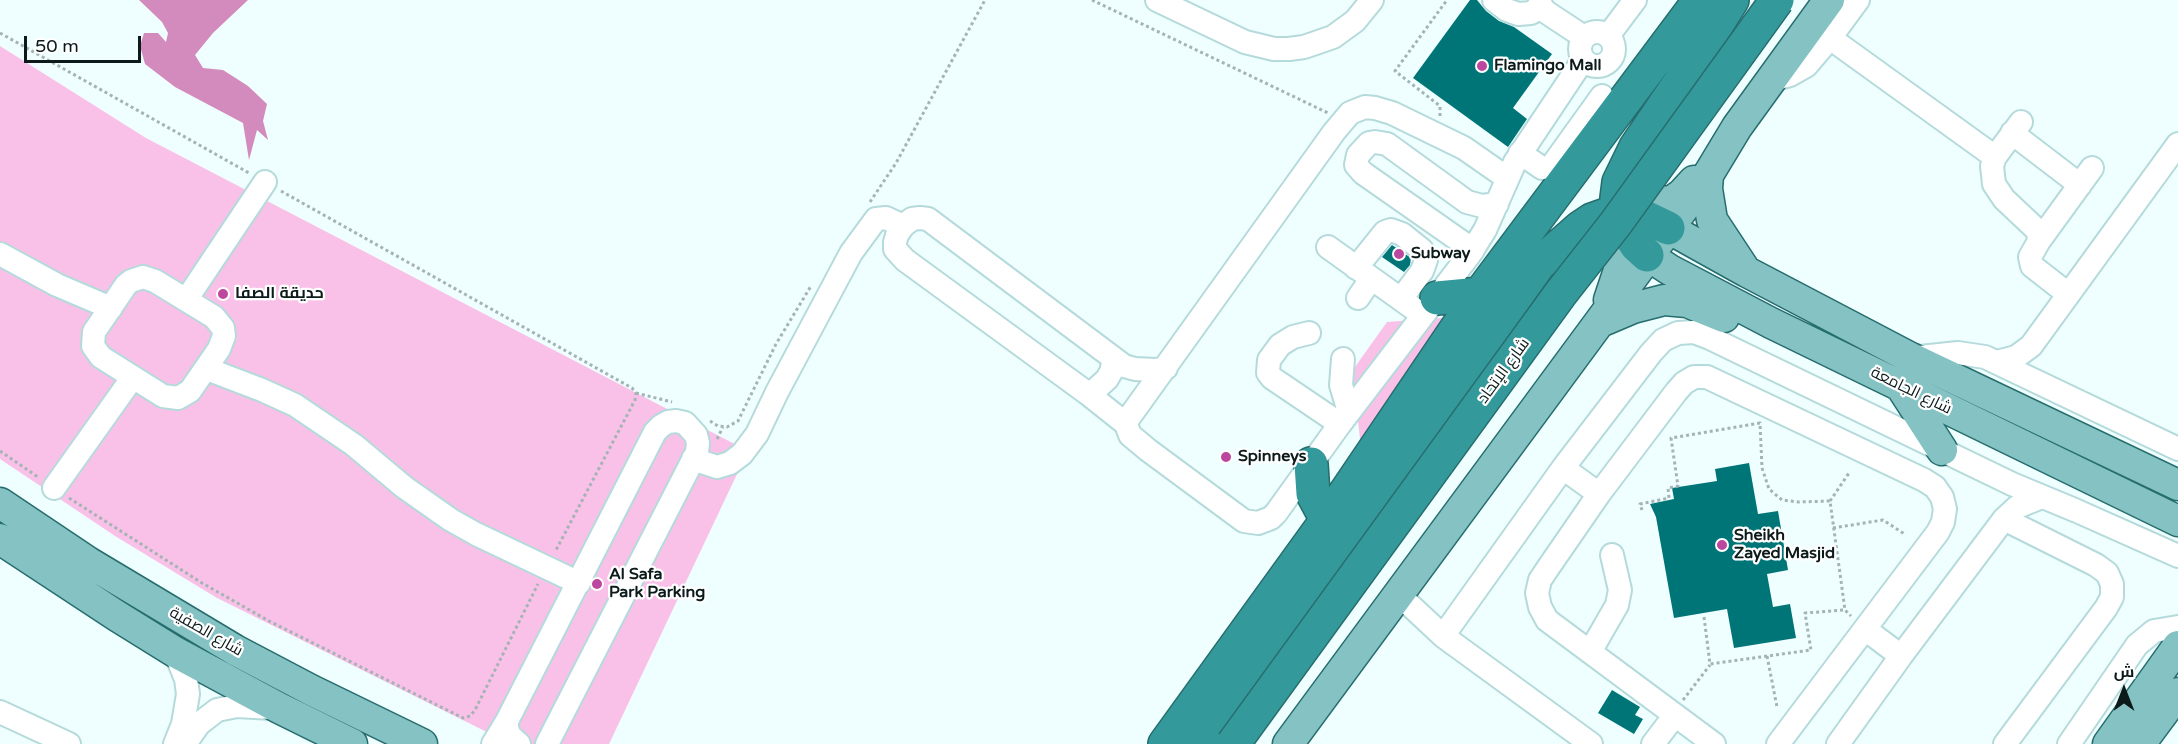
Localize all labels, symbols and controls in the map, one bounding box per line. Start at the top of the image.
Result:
scale bar [27,24,144,62]
text: 50 m [35,35,79,57]
place label: Flamingo Mall [1494,56,1601,76]
marker: Flamingo Mall [1475,59,1489,73]
place label: Subway [1411,244,1470,264]
marker: Subway [1392,247,1406,261]
place label: حديقة الصفا [235,284,324,304]
marker: حديقة الصفا [216,287,230,301]
street label: شارع الإتحاد [1474,335,1534,407]
street label: شارع الجامعة [1867,363,1955,419]
place label: Spinneys [1238,447,1307,467]
marker: Spinneys [1219,450,1233,464]
place label: Sheikh Zayed Masjid [1734,526,1835,564]
marker: Sheikh Zayed Masjid [1715,538,1729,552]
place label: Al Safa Park Parking [609,565,705,603]
marker: Al Safa Park Parking [590,577,604,591]
street label: شارع الصفية [166,603,246,661]
north arrow [2094,660,2154,720]
text: ش [2114,662,2134,682]

